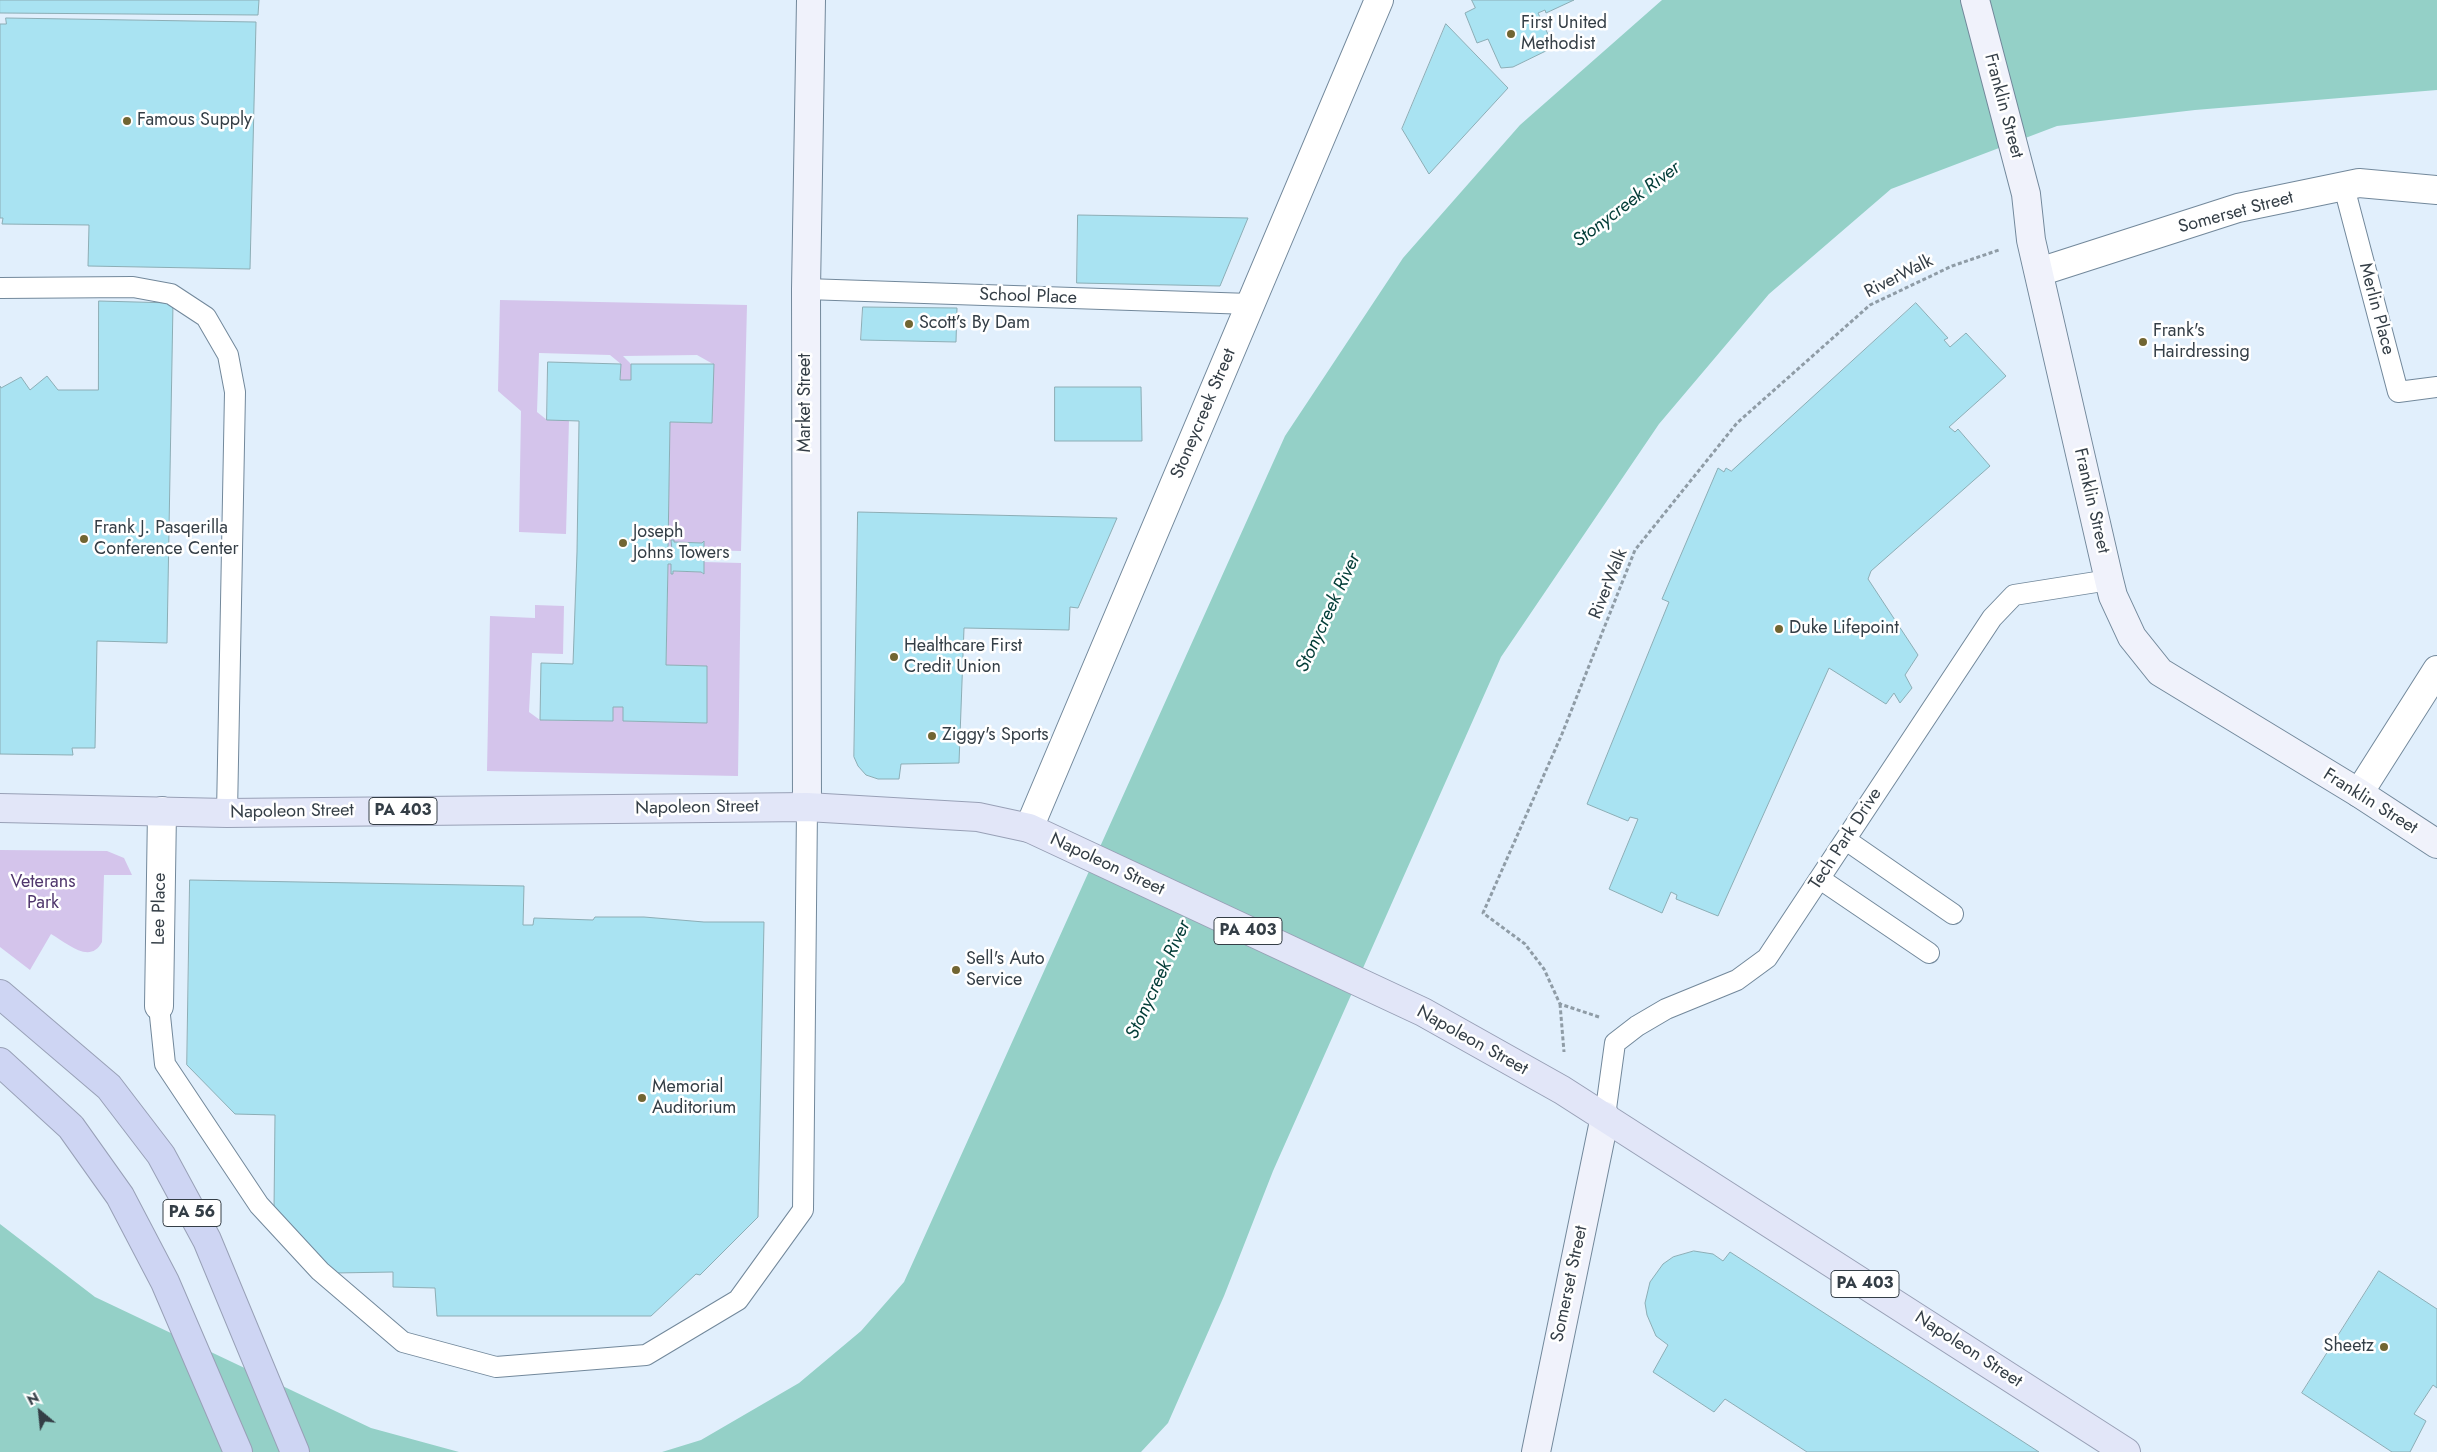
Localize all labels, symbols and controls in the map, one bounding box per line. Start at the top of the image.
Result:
place label: First United Methodist [1521,13,1607,56]
marker: First United Methodist [1505,28,1517,40]
street label: Franklin Street [1979,51,2027,161]
place label: Famous Supply [137,110,252,132]
marker: Famous Supply [121,115,133,127]
water label: Stonycreek River [1569,157,1685,253]
street label: Somerset Street [2176,187,2296,239]
street label: RiverWalk [1861,251,1937,303]
street label: Merlin Place [2353,261,2399,357]
street label: School Place [979,285,1077,309]
place label: Scott’s By Dam [919,313,1030,335]
marker: Scott’s By Dam [903,318,915,330]
place label: Frank's Hairdressing [2153,321,2250,364]
marker: Frank's Hairdressing [2137,336,2149,348]
street label: Stoneycreek Street [1167,346,1241,482]
street label: Market Street [795,354,817,452]
street label: Franklin Street [2068,446,2114,556]
place label: Frank J. Pasqerilla Conference Center [94,518,239,560]
place label: Joseph Johns Towers [633,522,729,564]
marker: Frank J. Pasqerilla Conference Center [78,533,90,545]
marker: Joseph Johns Towers [617,537,629,549]
street label: RiverWalk [1585,546,1633,622]
water label: Stonycreek River [1292,550,1366,676]
place label: Duke Lifepoint [1789,618,1899,640]
marker: Duke Lifepoint [1773,623,1785,635]
place label: Healthcare First Credit Union [904,636,1022,679]
marker: Healthcare First Credit Union [888,651,900,663]
place label: Ziggy's Sports [942,725,1049,747]
marker: Ziggy's Sports [926,730,938,742]
street label: Franklin Street [2319,764,2421,840]
street label: Tech Park Drive [1805,784,1887,894]
street label: Napoleon Street [635,796,759,820]
road number: PA 403 [369,798,437,824]
street label: Napoleon Street [230,800,354,824]
street label: Napoleon Street [1046,829,1168,901]
park label: Veterans Park [11,872,75,914]
street label: Lee Place [149,873,171,945]
water label: Stonycreek River [1122,917,1196,1043]
road number: PA 403 [1214,918,1282,944]
place label: Sell's Auto Service [966,949,1045,992]
marker: Sell's Auto Service [950,964,962,976]
street label: Napoleon Street [1413,1002,1531,1080]
place label: Memorial Auditorium [652,1077,736,1120]
marker: Memorial Auditorium [636,1092,648,1104]
road number: PA 56 [163,1200,221,1226]
street label: Somerset Street [1547,1224,1593,1344]
road number: PA 403 [1831,1270,1899,1298]
street label: Napoleon Street [1910,1307,2026,1393]
place label: Sheetz [2324,1336,2374,1358]
marker: Sheetz [2378,1341,2390,1353]
north arrow [15,1387,65,1437]
text: N [23,1387,43,1410]

